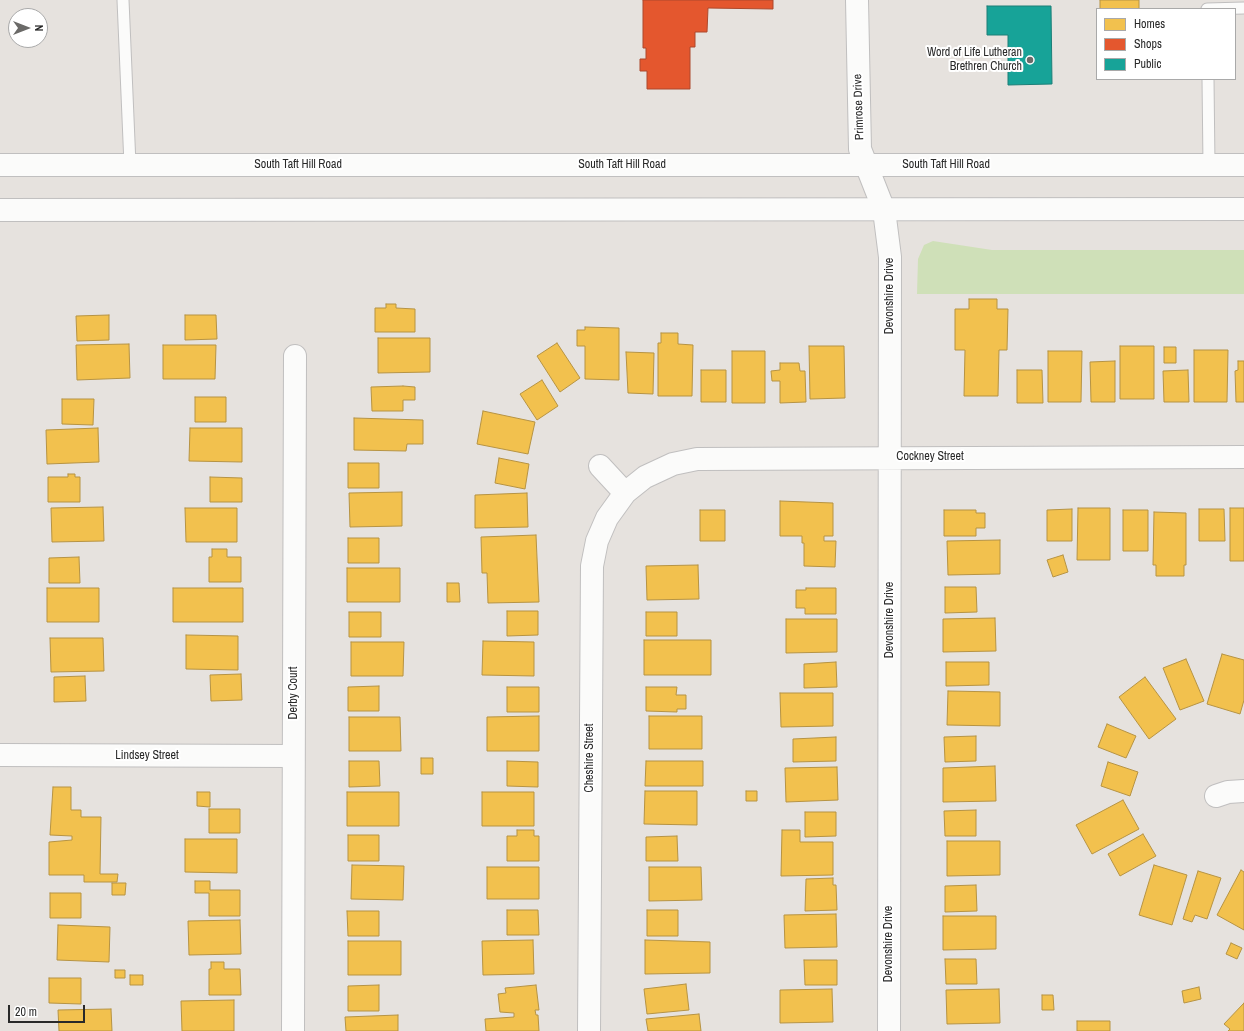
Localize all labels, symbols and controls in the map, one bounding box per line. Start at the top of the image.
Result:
north arrow [8,8,48,48]
legend [1096,8,1236,80]
text: Homes [1134,16,1165,32]
text: N [32,25,46,31]
text: Shops [1134,36,1162,52]
place label: Word of Life Lutheran Brethren Church [927,46,1022,74]
marker: Word of Life Lutheran Brethren Church [1025,55,1035,65]
text: Public [1134,56,1161,72]
street label: Primrose Drive [851,74,867,140]
street label: South Taft Hill Road [254,158,342,172]
street label: South Taft Hill Road [578,158,666,172]
street label: South Taft Hill Road [902,158,990,172]
street label: Devonshire Drive [883,258,897,334]
street label: Cockney Street [896,450,964,464]
street label: Devonshire Drive [883,582,897,658]
street label: Derby Court [287,666,301,720]
street label: Cheshire Street [583,724,597,792]
street label: Lindsey Street [115,749,179,763]
street label: Devonshire Drive [882,906,896,982]
scale bar [10,997,87,1023]
text: 20 m [15,1004,37,1020]

